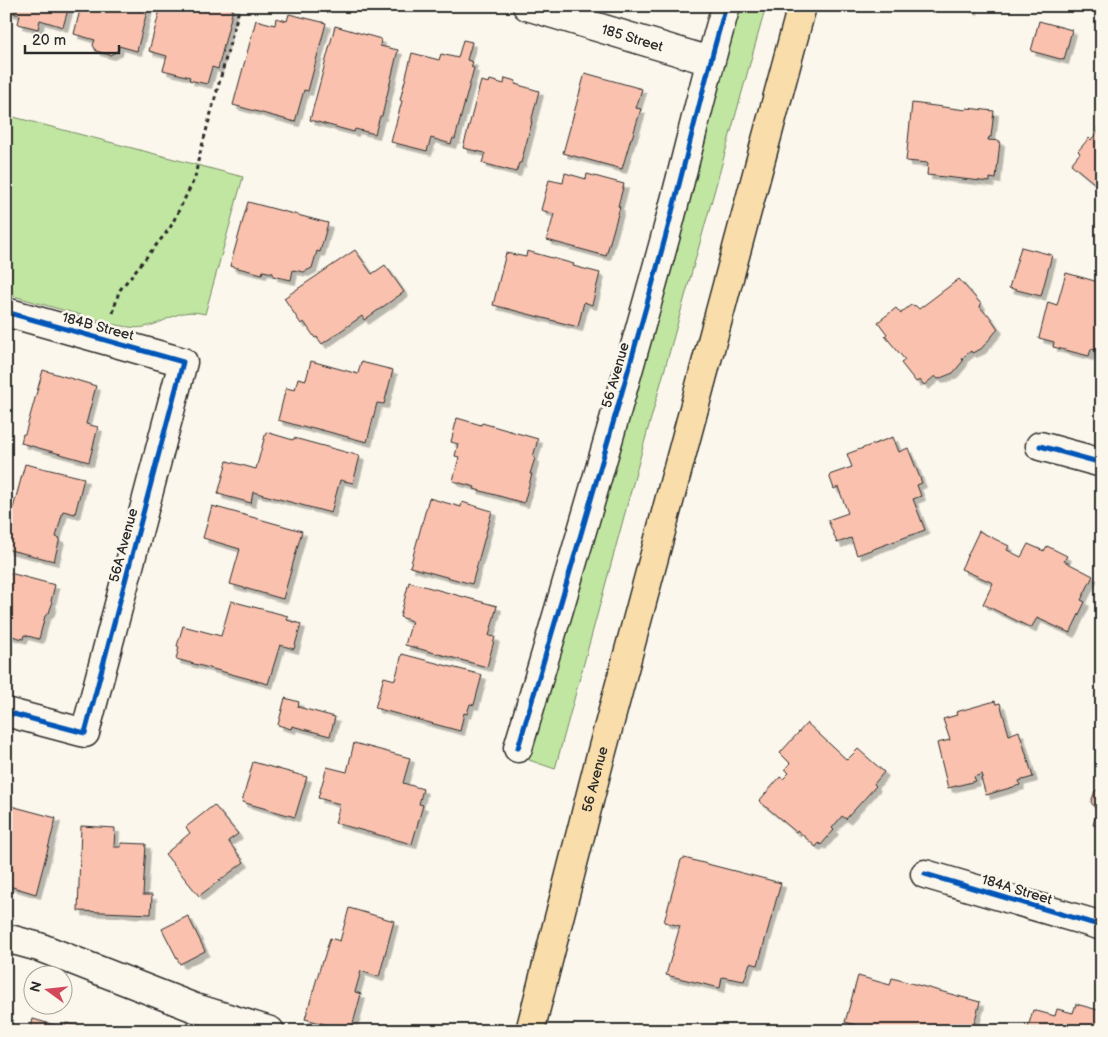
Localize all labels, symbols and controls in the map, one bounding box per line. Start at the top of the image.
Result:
street label: 185 Street [599,21,666,56]
scale bar [25,22,119,54]
text: 20 m [32,31,66,50]
street label: 184B Street [60,309,136,344]
street label: 56 Avenue [598,340,633,410]
street label: 56A Avenue [105,506,142,584]
street label: 56 Avenue [578,744,612,814]
street label: 184A Street [980,871,1055,908]
north arrow [22,964,72,1014]
text: N [26,979,45,994]

